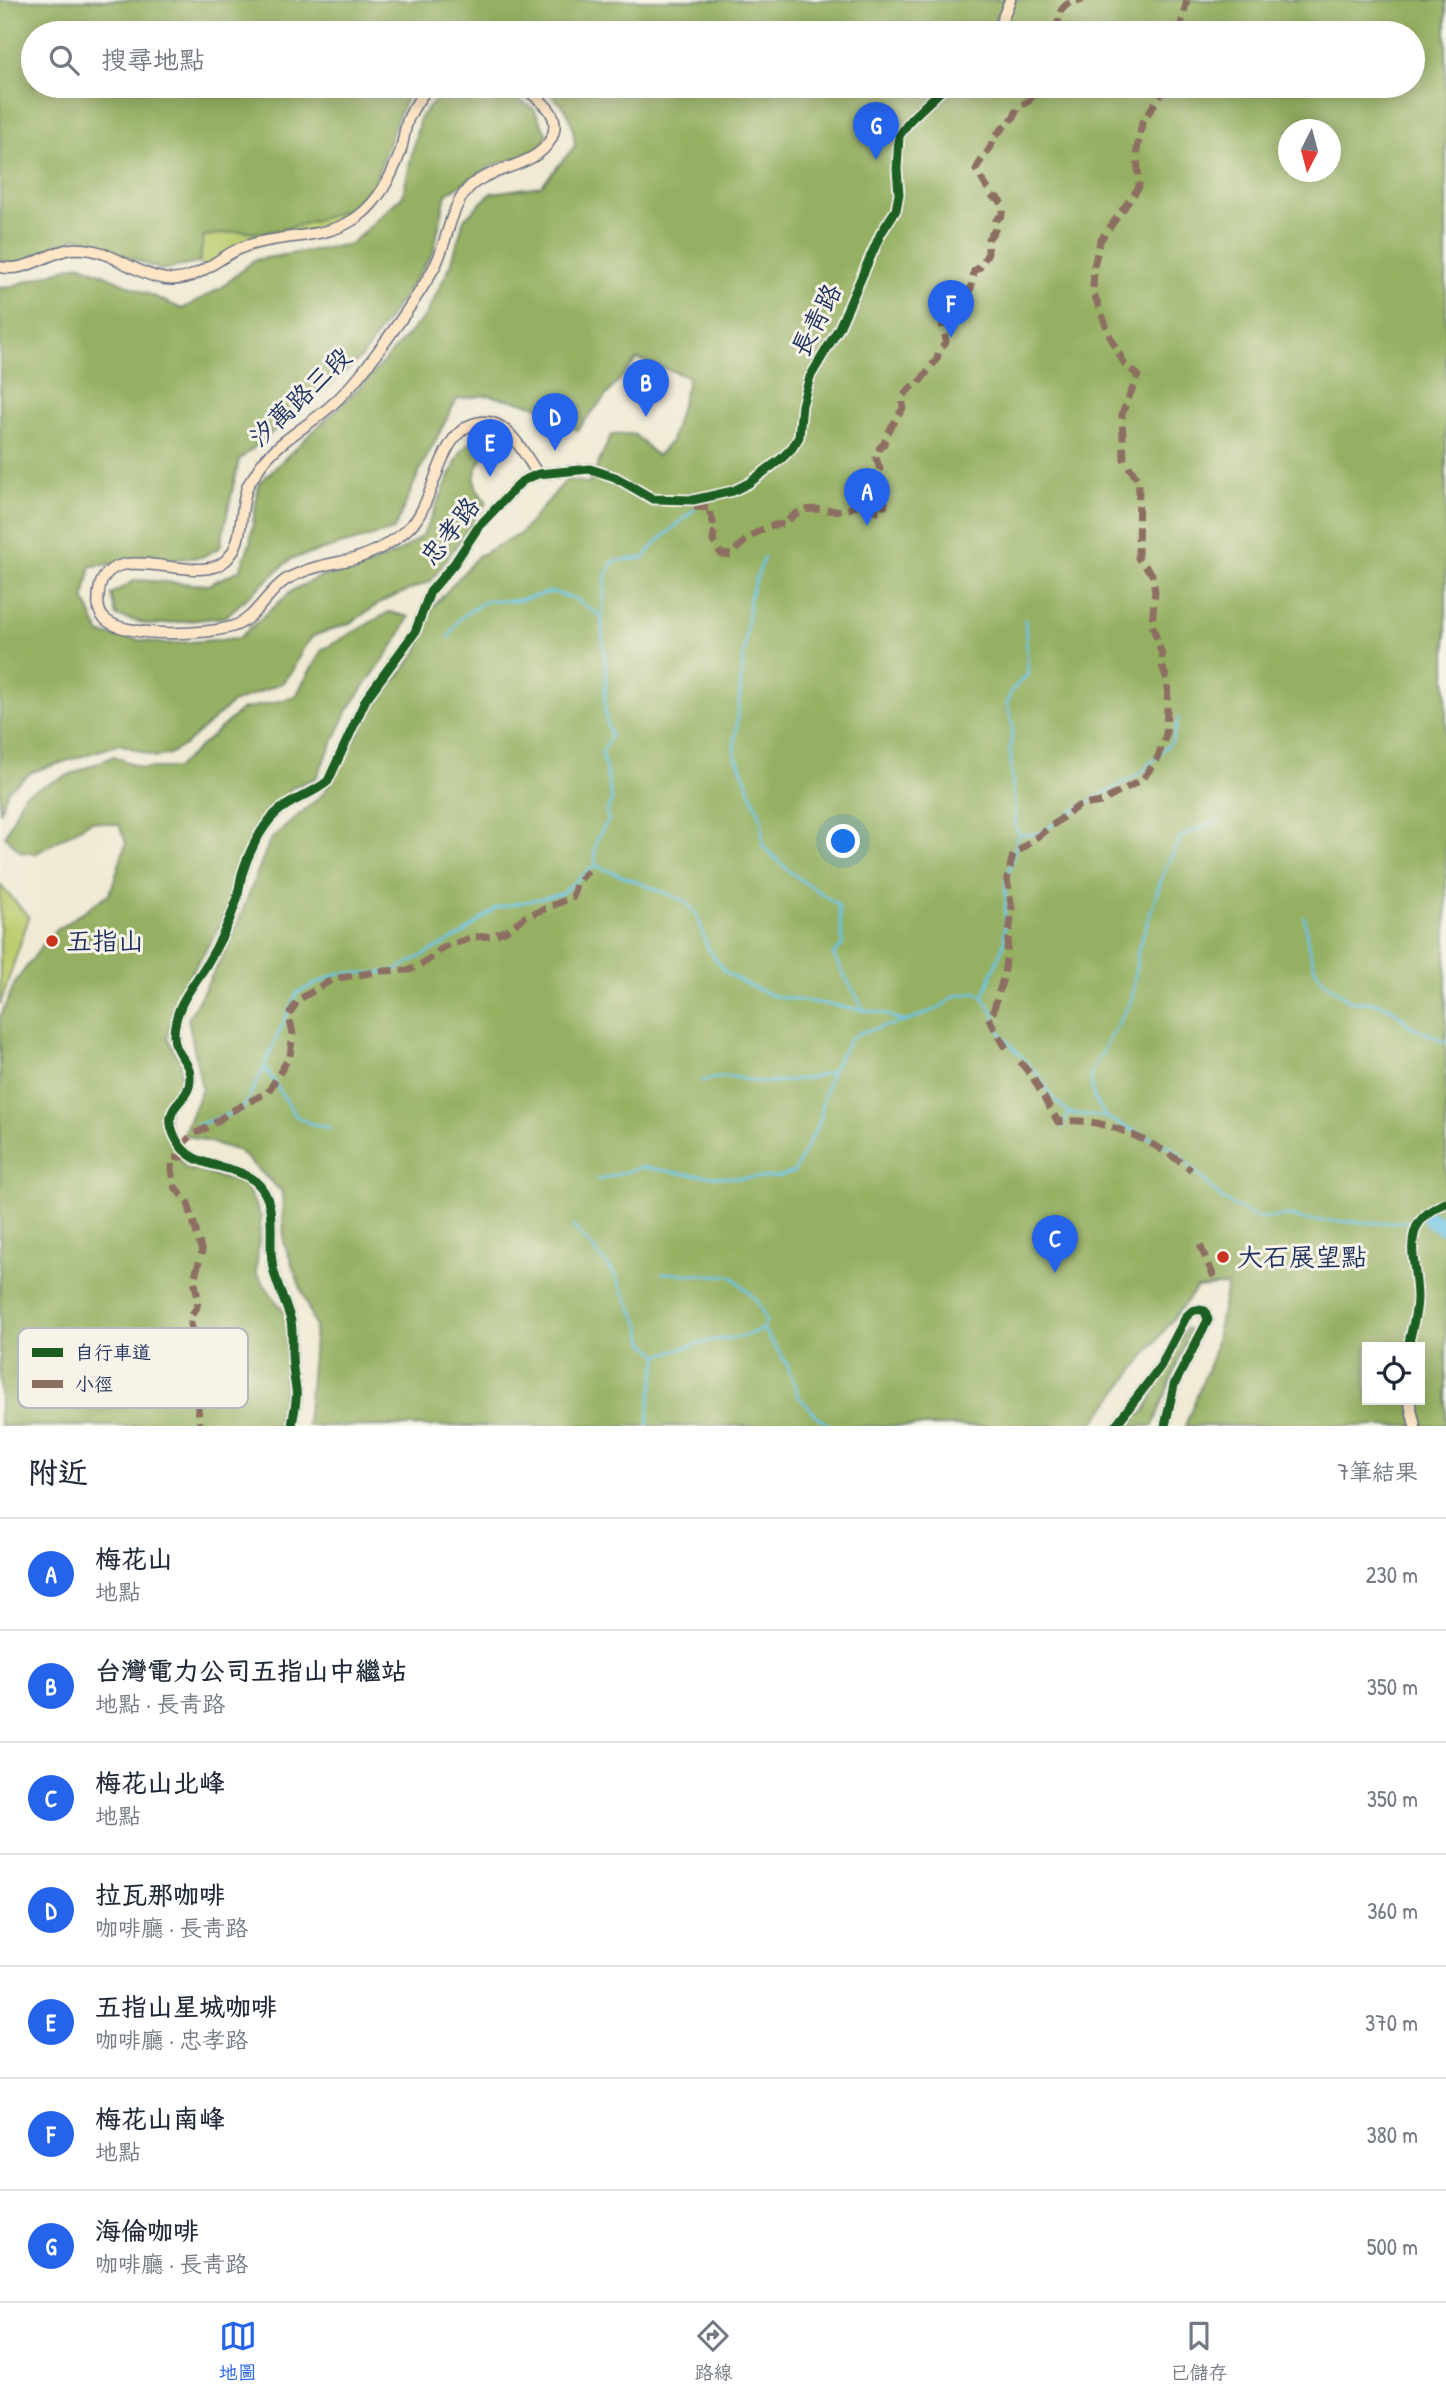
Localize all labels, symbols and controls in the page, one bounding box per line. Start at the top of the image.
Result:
search box [21,21,1425,98]
icon: search [45,41,83,79]
text: 搜尋地點 [101,42,205,77]
pin: G [853,102,899,160]
north arrow [1278,119,1341,182]
street label: 長青路 [782,277,849,362]
pin: F [928,280,974,338]
street label: 汐萬路三段 [241,339,359,454]
pin: B [623,359,669,417]
pin: D [532,393,578,451]
pin: E [467,419,513,477]
pin: A [844,468,890,526]
street label: 忠孝路 [412,489,487,572]
your location [826,824,860,858]
place label: 五指山 [66,923,144,958]
marker: 五指山 [44,933,60,949]
pin: C [1032,1215,1078,1273]
place label: 大石展望點 [1237,1239,1367,1274]
marker: 大石展望點 [1215,1249,1231,1265]
legend [18,1328,248,1408]
text: 自行車道 [75,1339,151,1365]
map controls [1362,1342,1425,1405]
button: locate [1362,1342,1425,1405]
text: 小徑 [75,1371,113,1397]
text: 附近 [28,1452,88,1492]
text: 7筆結果 [1338,1456,1418,1487]
text: 梅花山 [95,1541,173,1576]
text: A [45,1559,57,1590]
text: 230 m [1366,1559,1418,1590]
text: 地點 [95,1576,141,1607]
text: 台灣電力公司五指山中繼站 [95,1653,407,1688]
text: B [45,1671,57,1702]
text: 350 m [1367,1671,1418,1702]
text: 地點 · 長青路 [95,1688,225,1719]
text: 梅花山北峰 [95,1765,225,1800]
text: C [45,1783,57,1814]
text: 350 m [1367,1783,1418,1814]
text: 地點 [95,1800,141,1831]
text: 拉瓦那咖啡 [95,1877,225,1912]
text: D [46,1895,56,1926]
text: 360 m [1367,1895,1418,1926]
text: 咖啡廳 · 長青路 [95,1912,248,1943]
text: 五指山星城咖啡 [95,1989,277,2024]
text: E [46,2007,56,2038]
text: 370 m [1365,2007,1418,2038]
text: 咖啡廳 · 忠孝路 [95,2024,248,2055]
text: 梅花山南峰 [95,2101,225,2136]
text: F [47,2119,55,2150]
text: 380 m [1367,2119,1418,2150]
text: 地點 [95,2136,141,2167]
text: 海倫咖啡 [95,2213,199,2248]
text: G [45,2231,57,2262]
text: 500 m [1367,2231,1418,2262]
text: 咖啡廳 · 長青路 [95,2248,248,2279]
tab: 地圖 [219,2317,257,2385]
tab: 路線 [694,2317,732,2385]
tab: 已儲存 [1170,2317,1227,2385]

